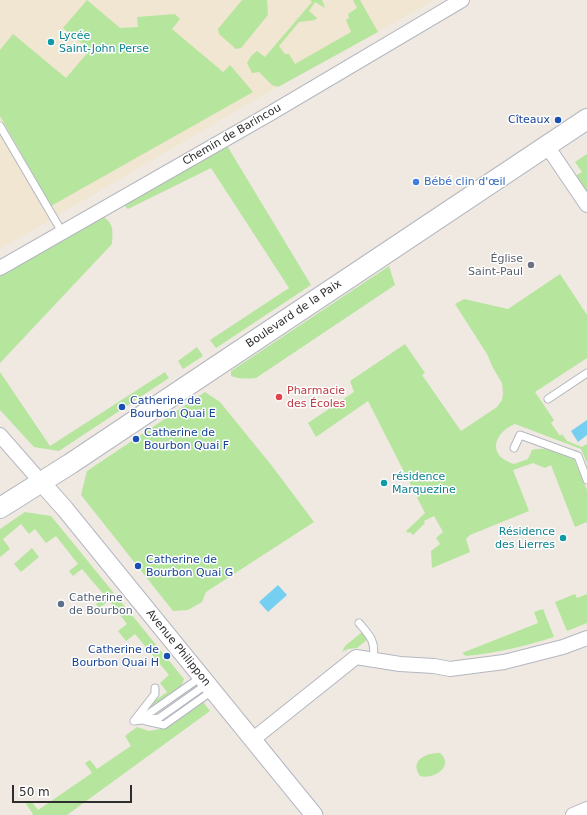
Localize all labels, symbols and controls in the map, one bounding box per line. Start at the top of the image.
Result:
place label: Lycée Saint-John Perse [59,29,149,55]
marker: Lycée Saint-John Perse [46,37,56,47]
street label: Chemin de Barincou [180,101,284,169]
place label: Cîteaux [508,113,550,127]
marker: Cîteaux [553,115,563,125]
place label: Bébé clin d'œil [424,175,506,189]
marker: Bébé clin d'œil [411,177,421,187]
place label: Église Saint-Paul [468,252,523,278]
marker: Église Saint-Paul [526,260,536,270]
street label: Boulevard de la Paix [244,277,344,351]
place label: Pharmacie des Écoles [287,384,345,410]
marker: Pharmacie des Écoles [274,392,284,402]
place label: Catherine de Bourbon Quai E [130,394,216,420]
marker: Catherine de Bourbon Quai E [117,402,127,412]
place label: Catherine de Bourbon Quai F [144,426,229,452]
marker: Catherine de Bourbon Quai F [131,434,141,444]
place label: résidence Marquezine [392,470,456,496]
marker: résidence Marquezine [379,478,389,488]
place label: Résidence des Lierres [495,525,555,551]
marker: Résidence des Lierres [558,533,568,543]
place label: Catherine de Bourbon Quai G [146,553,233,579]
marker: Catherine de Bourbon Quai G [133,561,143,571]
place label: Catherine de Bourbon [69,591,133,617]
marker: Catherine de Bourbon [56,599,66,609]
street label: Avenue Philippon [143,607,213,689]
place label: Catherine de Bourbon Quai H [72,643,159,669]
marker: Catherine de Bourbon Quai H [162,651,172,661]
scale bar [14,777,134,803]
text: 50 m [19,785,50,799]

